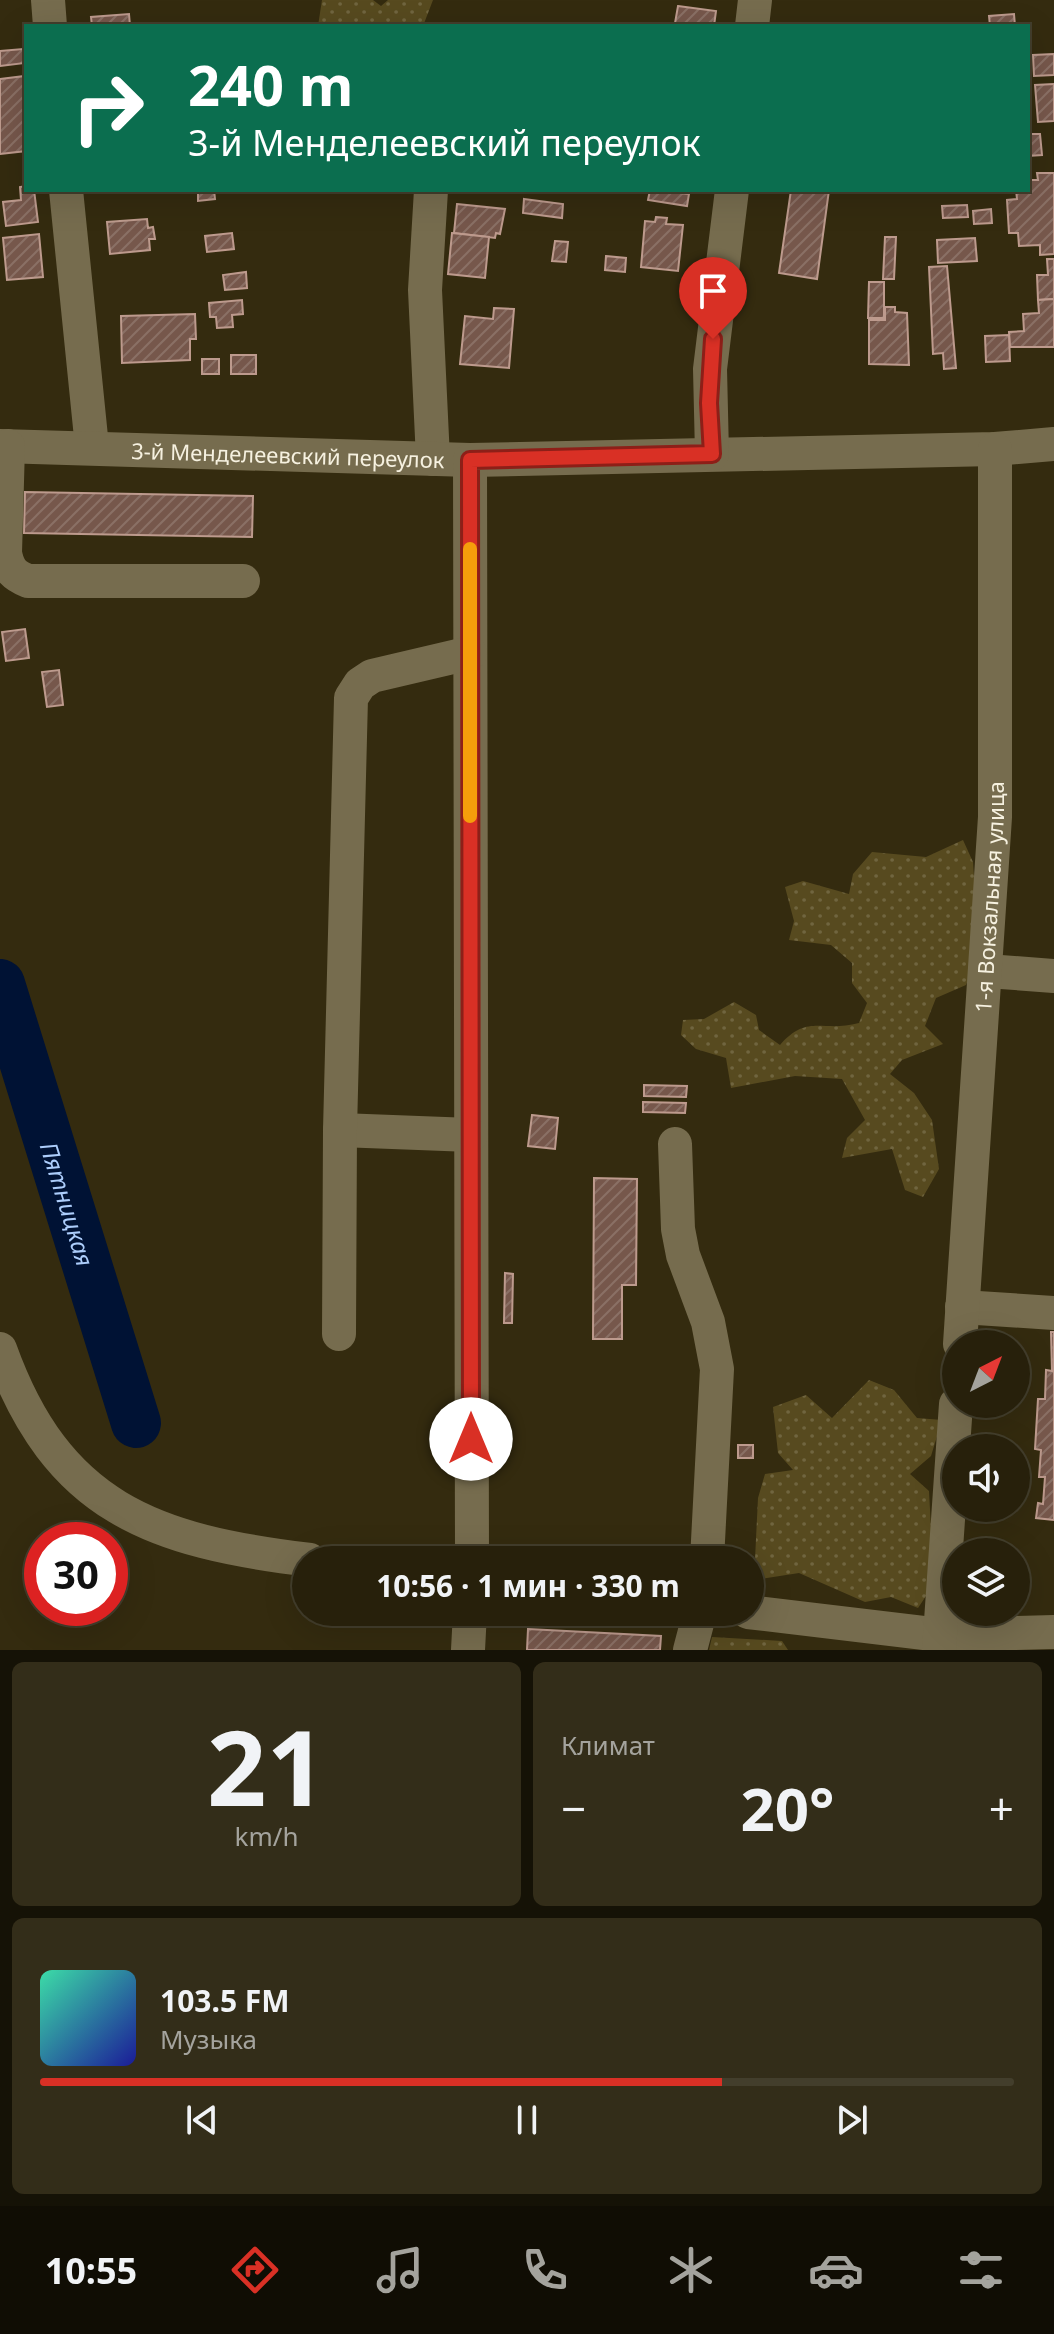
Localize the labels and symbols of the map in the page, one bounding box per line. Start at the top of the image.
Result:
pin [679,257,747,339]
street label: 3-й Менделеевский переулок [131,435,445,474]
street label: 1-я Вокзальная улица [967,781,1010,1014]
water label: Пятницкая [33,1138,103,1270]
north arrow [942,1330,1030,1418]
position arrow [429,1397,513,1481]
speed limit sign: 30 [24,1522,128,1626]

